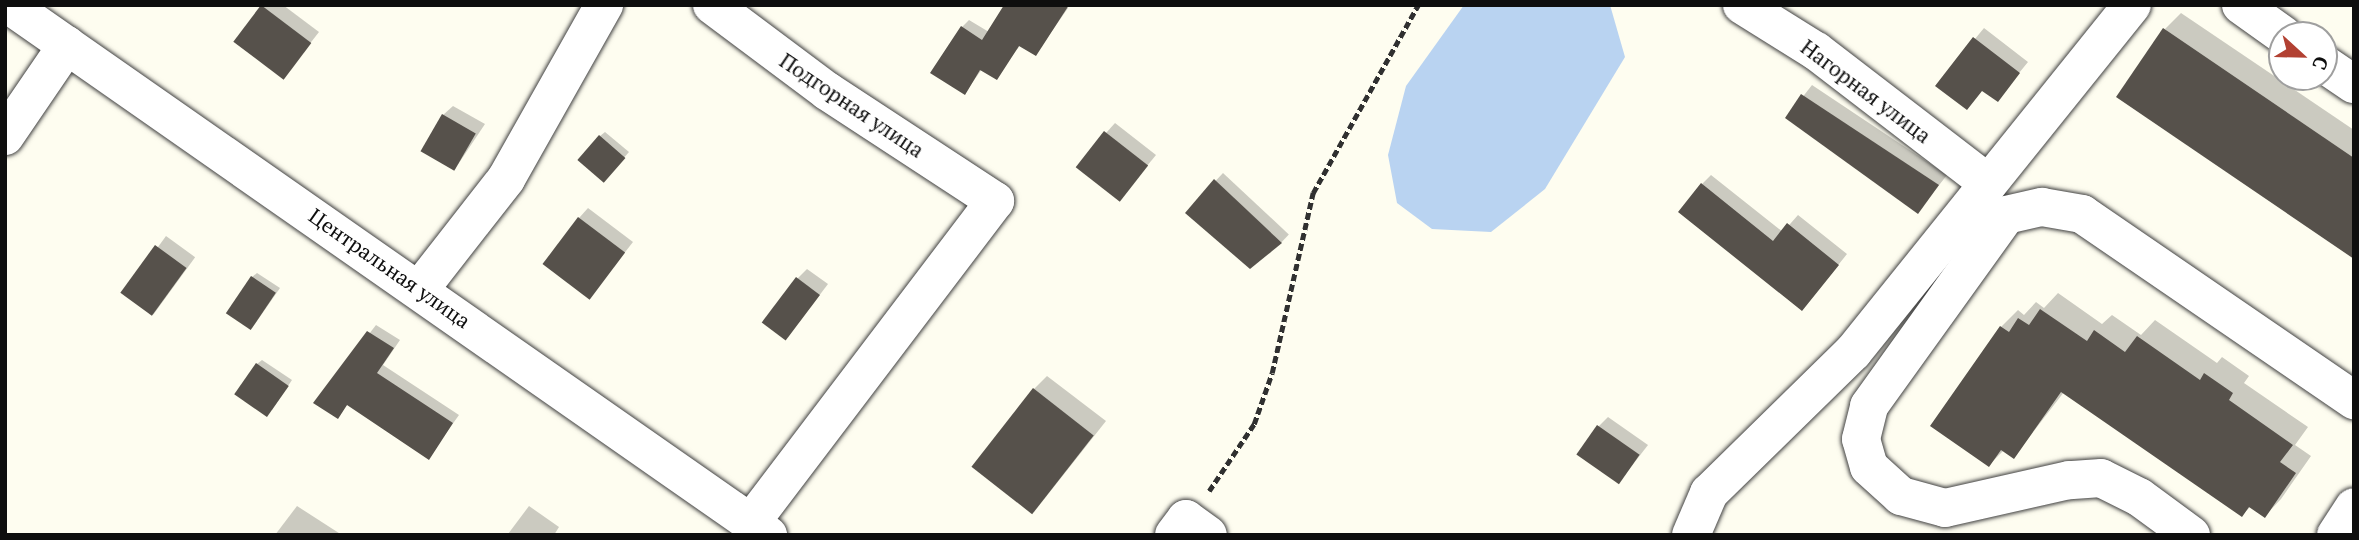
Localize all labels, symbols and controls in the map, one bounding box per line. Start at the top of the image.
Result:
north arrow [2268,21,2338,91]
street label: Нагорная улица [1796,34,1936,148]
street label: Подгорная улица [775,47,929,163]
text: С [2307,53,2335,74]
street label: Центральная улица [304,203,476,333]

